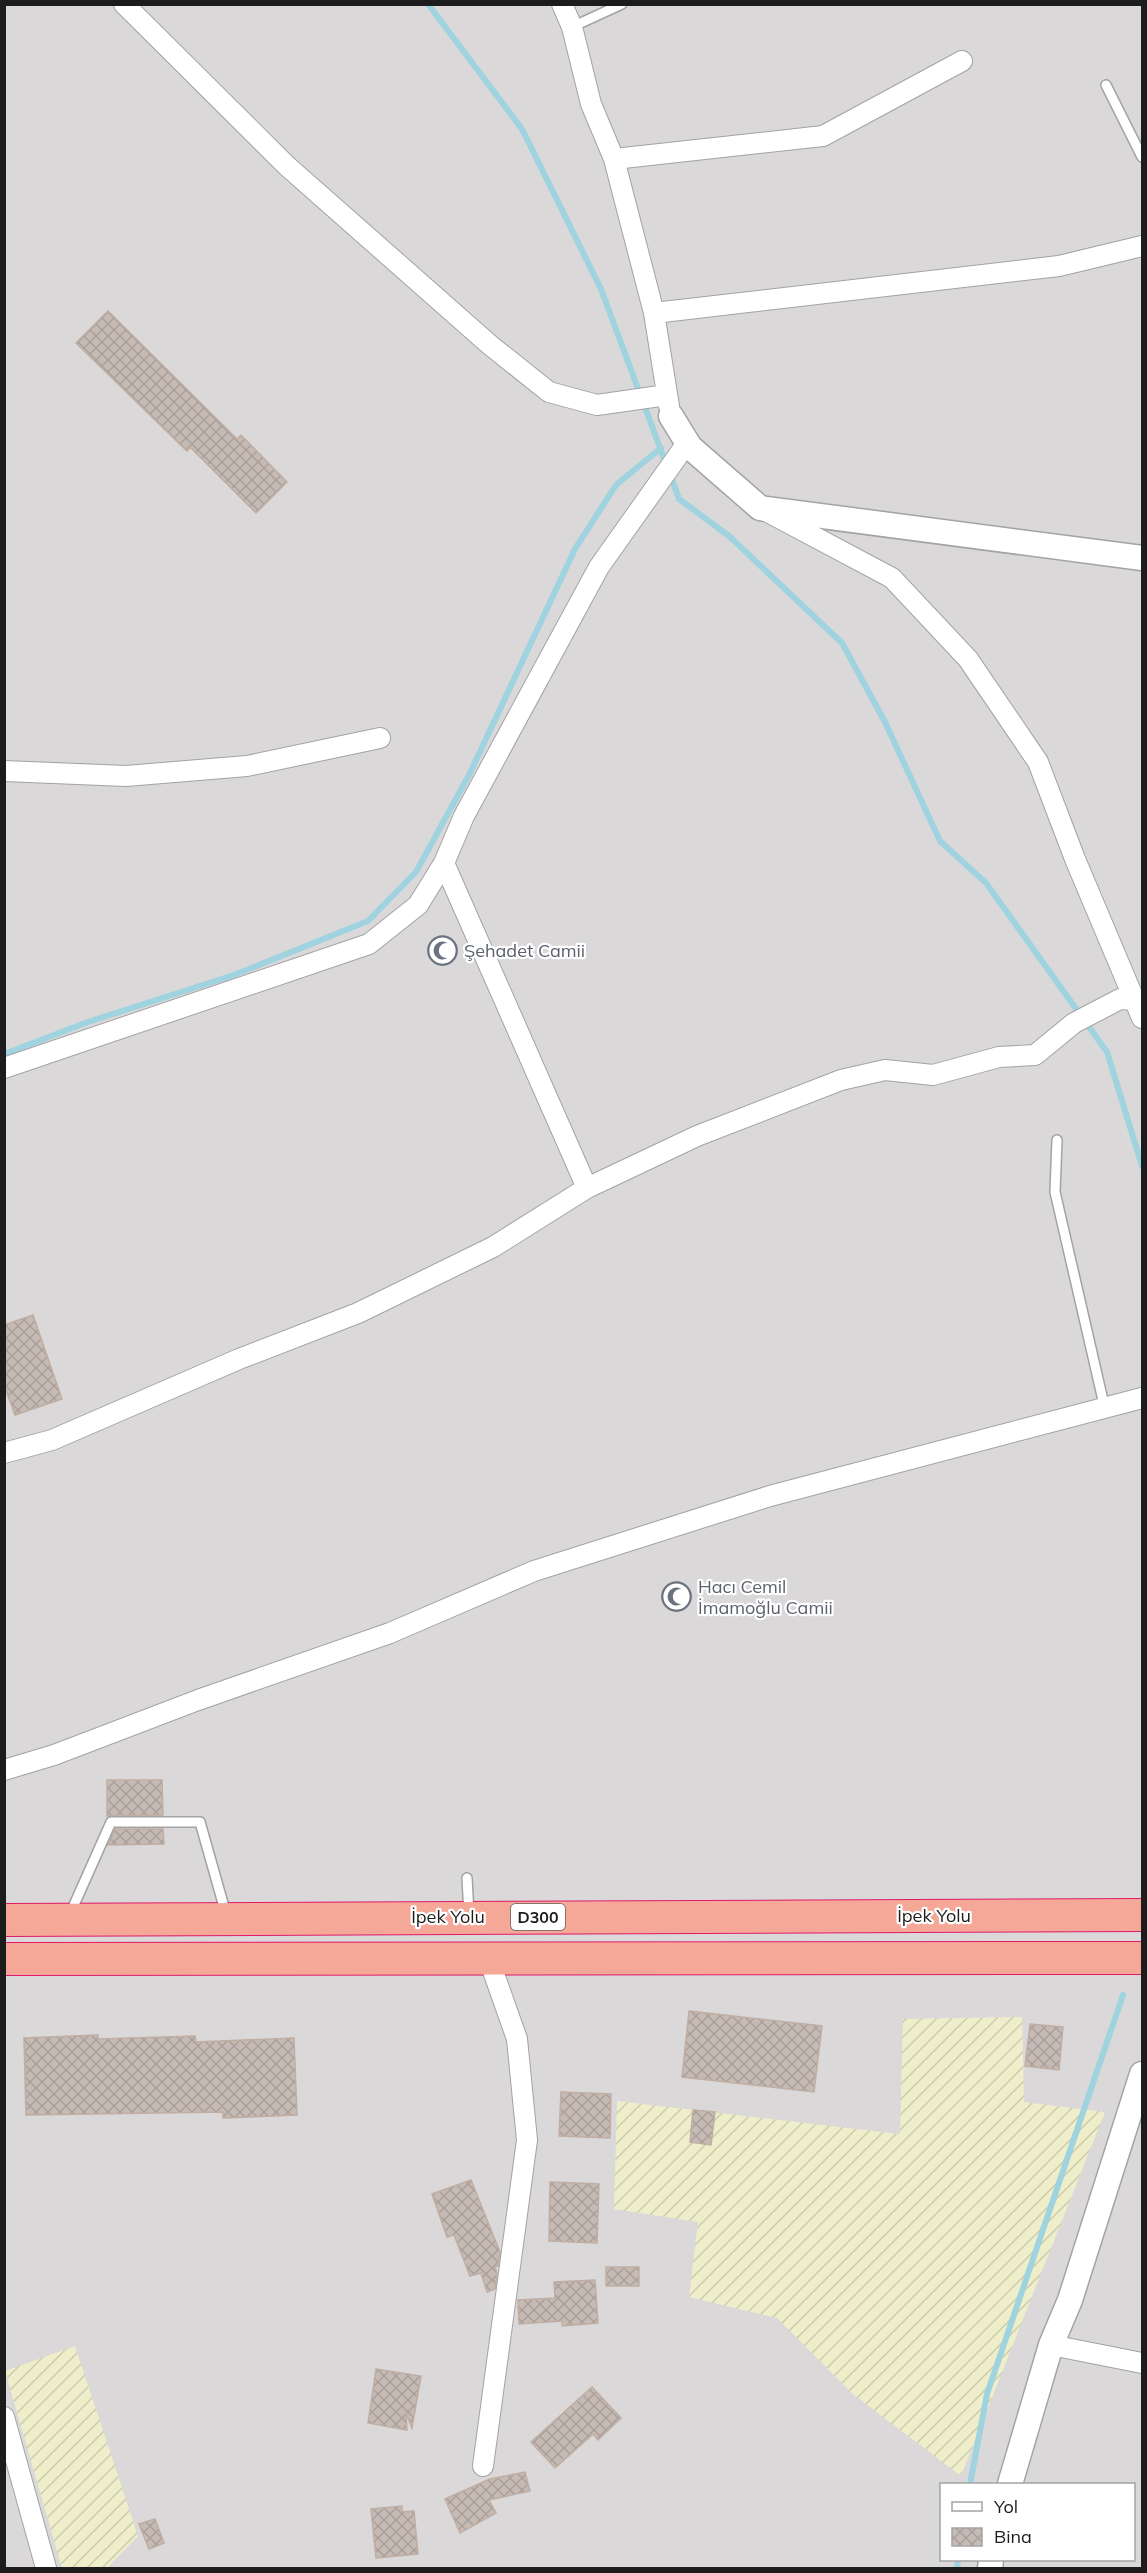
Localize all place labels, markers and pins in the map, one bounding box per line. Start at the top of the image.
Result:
mosque icon: Şehadet Camii [427,935,459,967]
place label: Şehadet Camii [464,939,585,962]
place label: Hacı Cemil İmamoğlu Camii [698,1575,833,1619]
mosque icon: Hacı Cemil İmamoğlu Camii [661,1581,693,1613]

